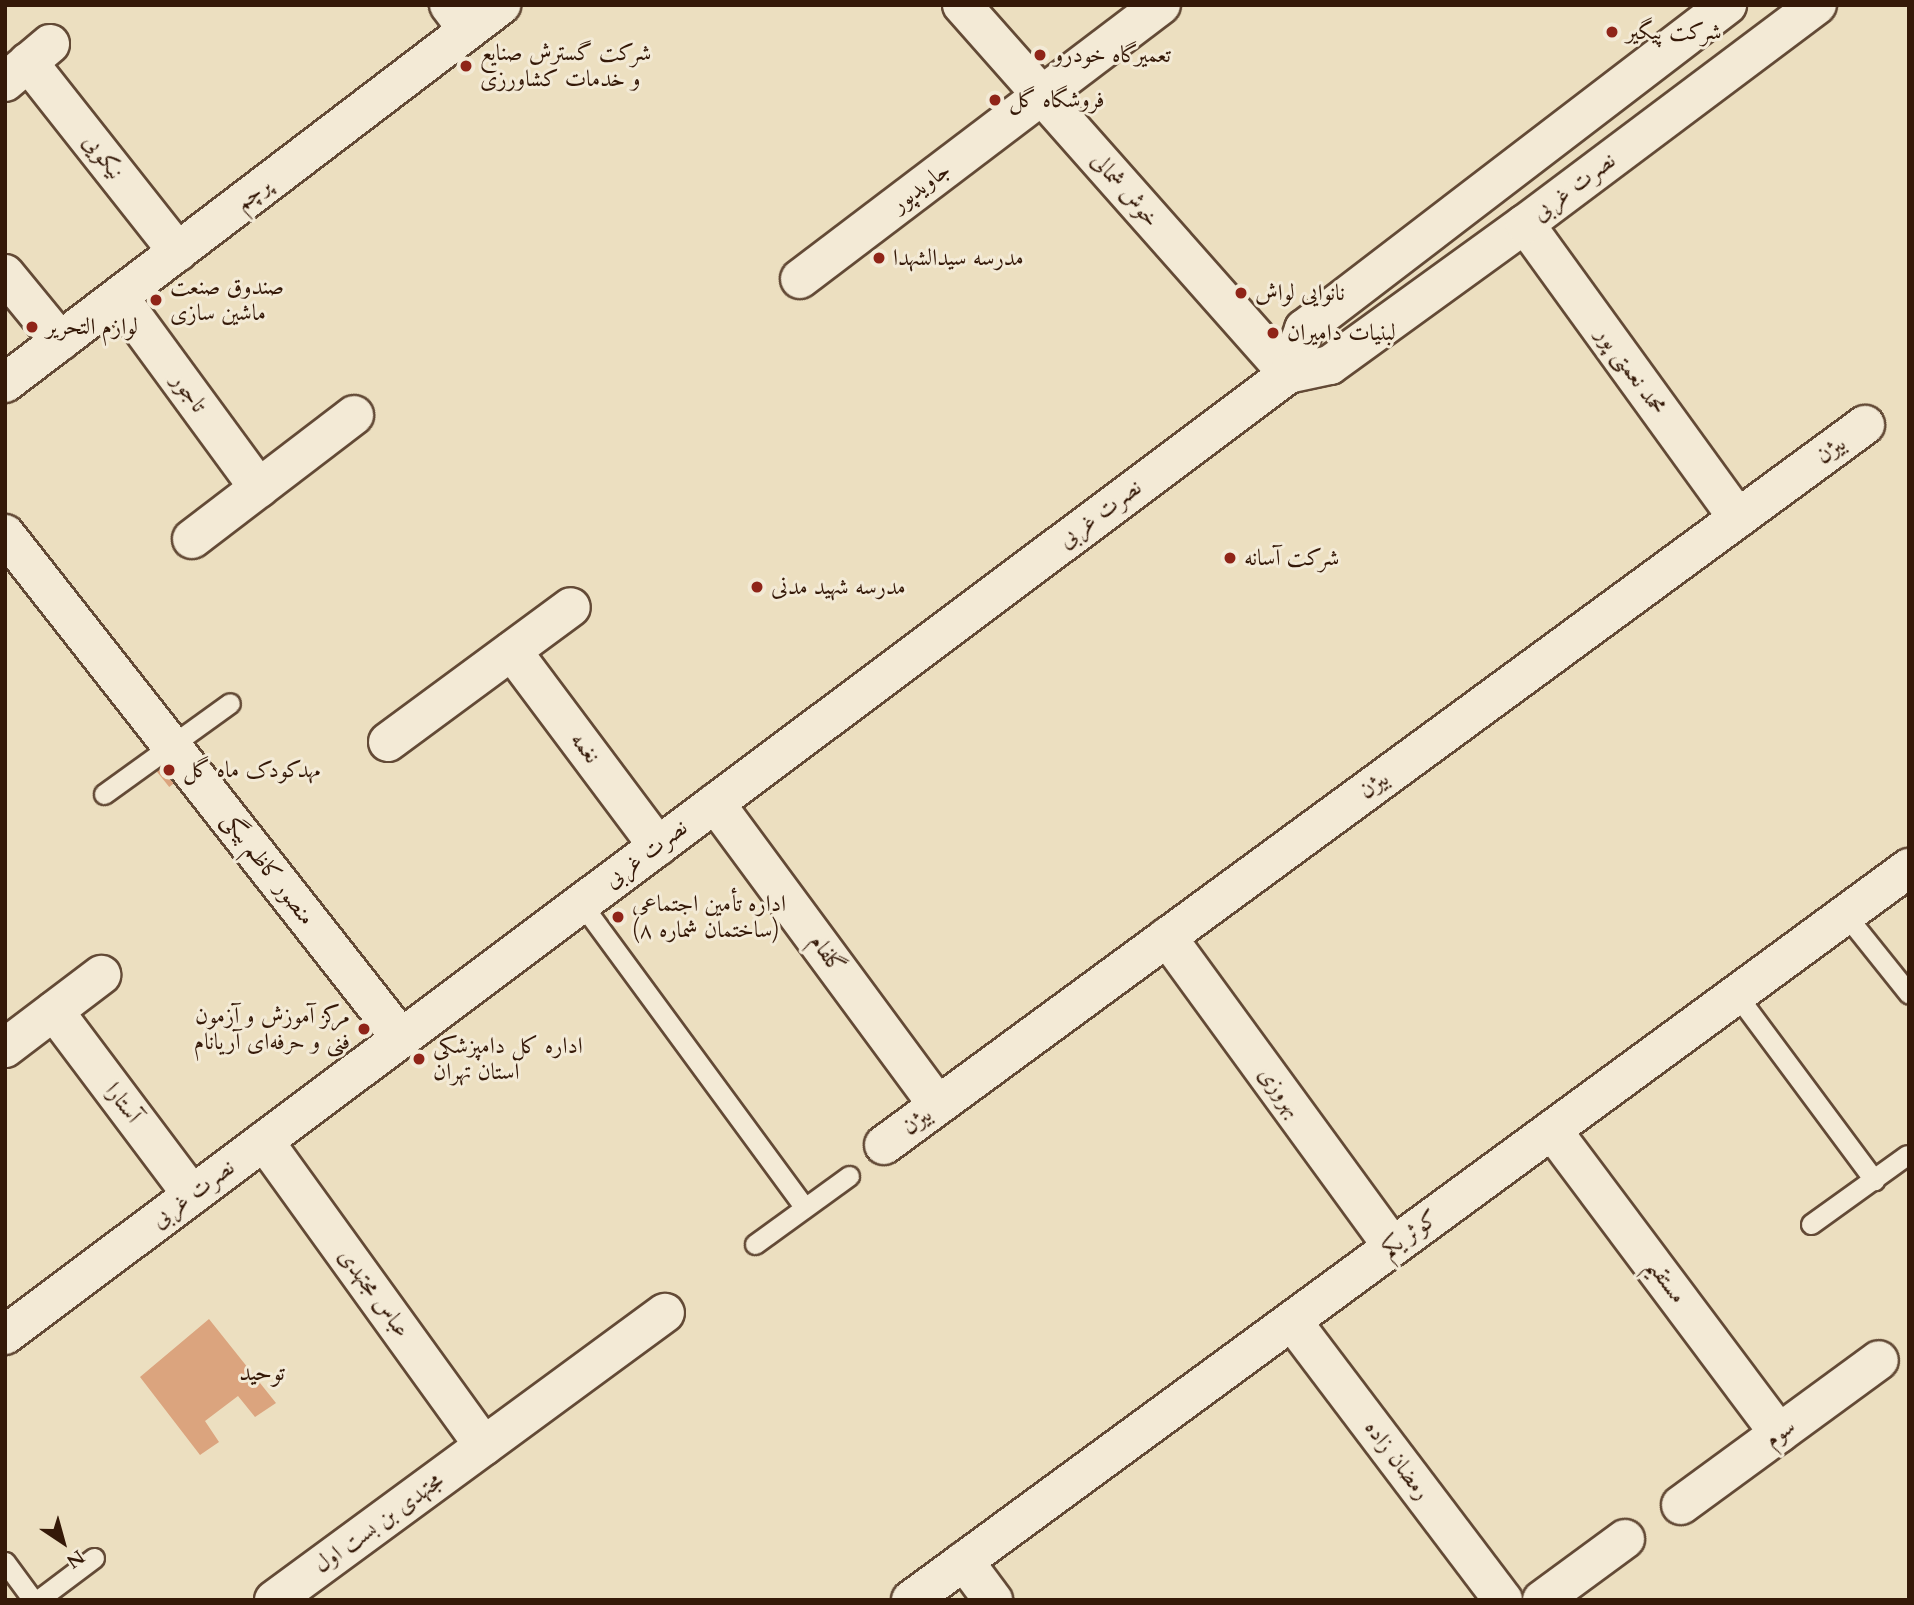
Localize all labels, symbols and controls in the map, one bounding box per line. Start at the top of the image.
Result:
place label: شرکت پیگیر [1626,18,1722,46]
marker: شرکت پیگیر [1604,24,1620,40]
place label: شرکت گسترش صنایع و خدمات کشاورزی [480,39,651,93]
place label: تعمیرگاه خودرو [1054,41,1171,69]
marker: تعمیرگاه خودرو [1032,47,1048,63]
marker: شرکت گسترش صنایع و خدمات کشاورزی [458,58,474,74]
place label: فروشگاه گل [1009,86,1104,114]
marker: فروشگاه گل [987,92,1003,108]
street label: نیکویی [77,129,129,185]
street label: خوش شمالی [1085,147,1165,233]
street label: نصرت غربی [1527,147,1621,227]
street label: جاویدپور [886,156,956,218]
street label: پرچم [230,172,276,216]
place label: مدرسه سیدالشهدا [893,244,1024,272]
marker: مدرسه سیدالشهدا [871,250,887,266]
place label: صندوق صنعت ماشین سازی [170,273,284,327]
place label: نانوایی لواش [1255,279,1345,307]
marker: نانوایی لواش [1233,285,1249,301]
marker: صندوق صنعت ماشین سازی [148,292,164,308]
place label: لوازم التحریر [46,313,138,341]
marker: لوازم التحریر [24,319,40,335]
place label: لبنیات دامیران [1287,319,1396,347]
street label: محمد نعمتی پور [1590,322,1672,420]
marker: لبنیات دامیران [1265,325,1281,341]
street label: تاجور [166,368,212,418]
street label: بیژن [1811,430,1851,470]
street label: نصرت غربی [1053,474,1147,554]
place label: شرکت آسانه [1244,544,1339,572]
marker: شرکت آسانه [1222,550,1238,566]
place label: مدرسه شهید مدنی [771,573,906,601]
marker: مدرسه شهید مدنی [749,579,765,595]
street label: نغمه [564,727,606,769]
place label: مهدکودک ماه گل [183,756,320,784]
marker: مهدکودک ماه گل [161,762,177,778]
street label: بیژن [1354,765,1394,805]
street label: منصور کاظم بیگی [216,807,320,931]
street label: نصرت غربی [599,814,693,894]
place label: اداره تأمین اجتماعی (ساختمان شماره ۸) [632,890,786,944]
marker: اداره تأمین اجتماعی (ساختمان شماره ۸) [610,909,626,925]
street label: گلفام [803,929,851,979]
place label: مرکز آموزش و آزمون فنی و حرفه‌ای آریانام [194,1002,350,1056]
marker: مرکز آموزش و آزمون فنی و حرفه‌ای آریانام [356,1021,372,1037]
place label: اداره کل دامپزشکی استان تهران [433,1032,583,1086]
marker: اداره کل دامپزشکی استان تهران [411,1051,427,1067]
street label: بهروزی [1252,1061,1308,1123]
street label: آستارا [99,1077,147,1129]
street label: بیژن [897,1101,937,1141]
street label: نصرت غربی [146,1154,240,1234]
street label: کوثر یکم [1376,1204,1444,1264]
street label: عباس مجتهدی [332,1243,416,1343]
street label: مستقیم [1640,1253,1692,1309]
district label: توحید [239,1359,285,1387]
street label: سوم [1759,1413,1801,1453]
street label: رمضان زاده [1358,1415,1436,1505]
street label: مجتهدی بن بست اول [309,1467,449,1579]
north arrow [28,1507,98,1577]
text: N [61,1544,90,1574]

